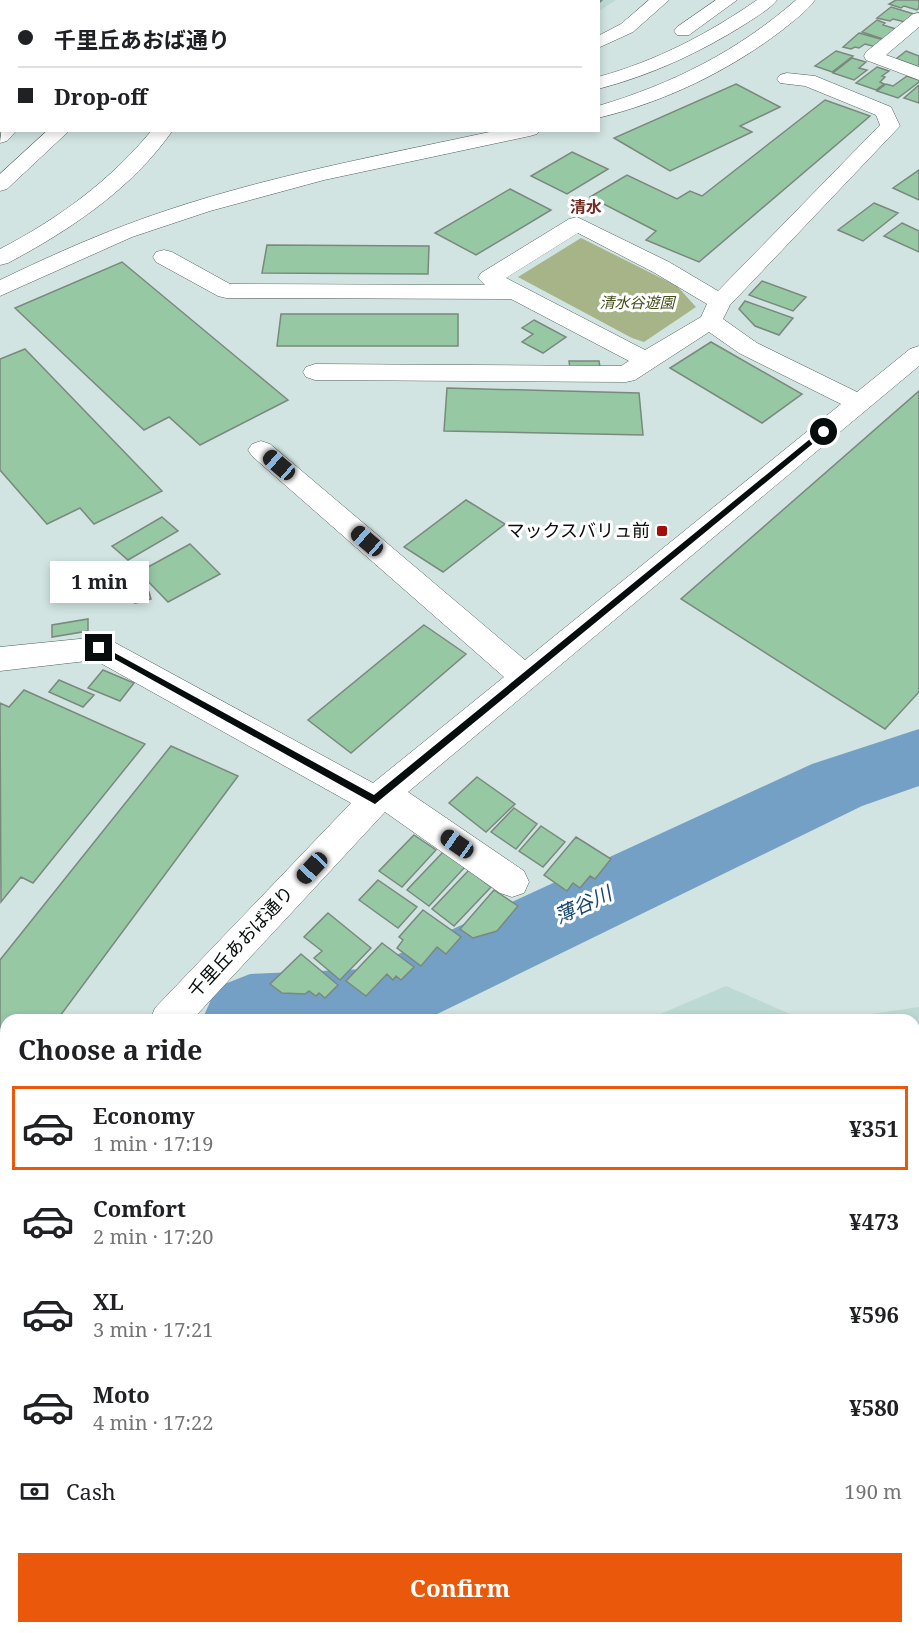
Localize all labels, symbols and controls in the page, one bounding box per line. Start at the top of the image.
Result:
text: 千里丘あおば通り [54,24,230,54]
text: Drop-off [54,81,147,111]
district label: 清水 [570,196,602,218]
park label: 清水谷遊園 [599,292,676,312]
route start [810,418,837,445]
car [260,446,298,484]
place label: マックスバリュ前 [507,518,650,542]
car [348,522,386,560]
marker: マックスバリュ前 [655,524,669,538]
callout: 1 min [50,561,148,603]
text: 1 min [71,568,128,595]
route end [85,634,112,661]
car [437,826,477,862]
car [293,849,331,887]
water label: 薄谷川 [550,879,617,929]
street label: 千里丘あおば通り [182,880,298,1002]
text: Choose a ride [18,1031,203,1068]
text: Economy [93,1100,195,1130]
icon: car [21,1101,75,1155]
text: ¥351 [849,1113,899,1143]
text: 1 min · 17:19 [93,1130,213,1157]
text: Comfort [93,1193,186,1223]
icon: car [21,1194,75,1248]
text: ¥473 [849,1206,899,1236]
text: 2 min · 17:20 [93,1223,213,1250]
text: XL [93,1286,124,1316]
icon: car [21,1287,75,1341]
text: ¥596 [849,1299,899,1329]
text: 3 min · 17:21 [93,1316,213,1343]
text: Moto [93,1379,150,1409]
icon: car [21,1380,75,1434]
text: ¥580 [849,1392,899,1422]
text: 4 min · 17:22 [93,1409,213,1436]
icon: cash [18,1475,51,1508]
text: Cash [66,1476,116,1506]
text: 190 m [844,1478,902,1505]
button: Confirm [18,1553,902,1622]

